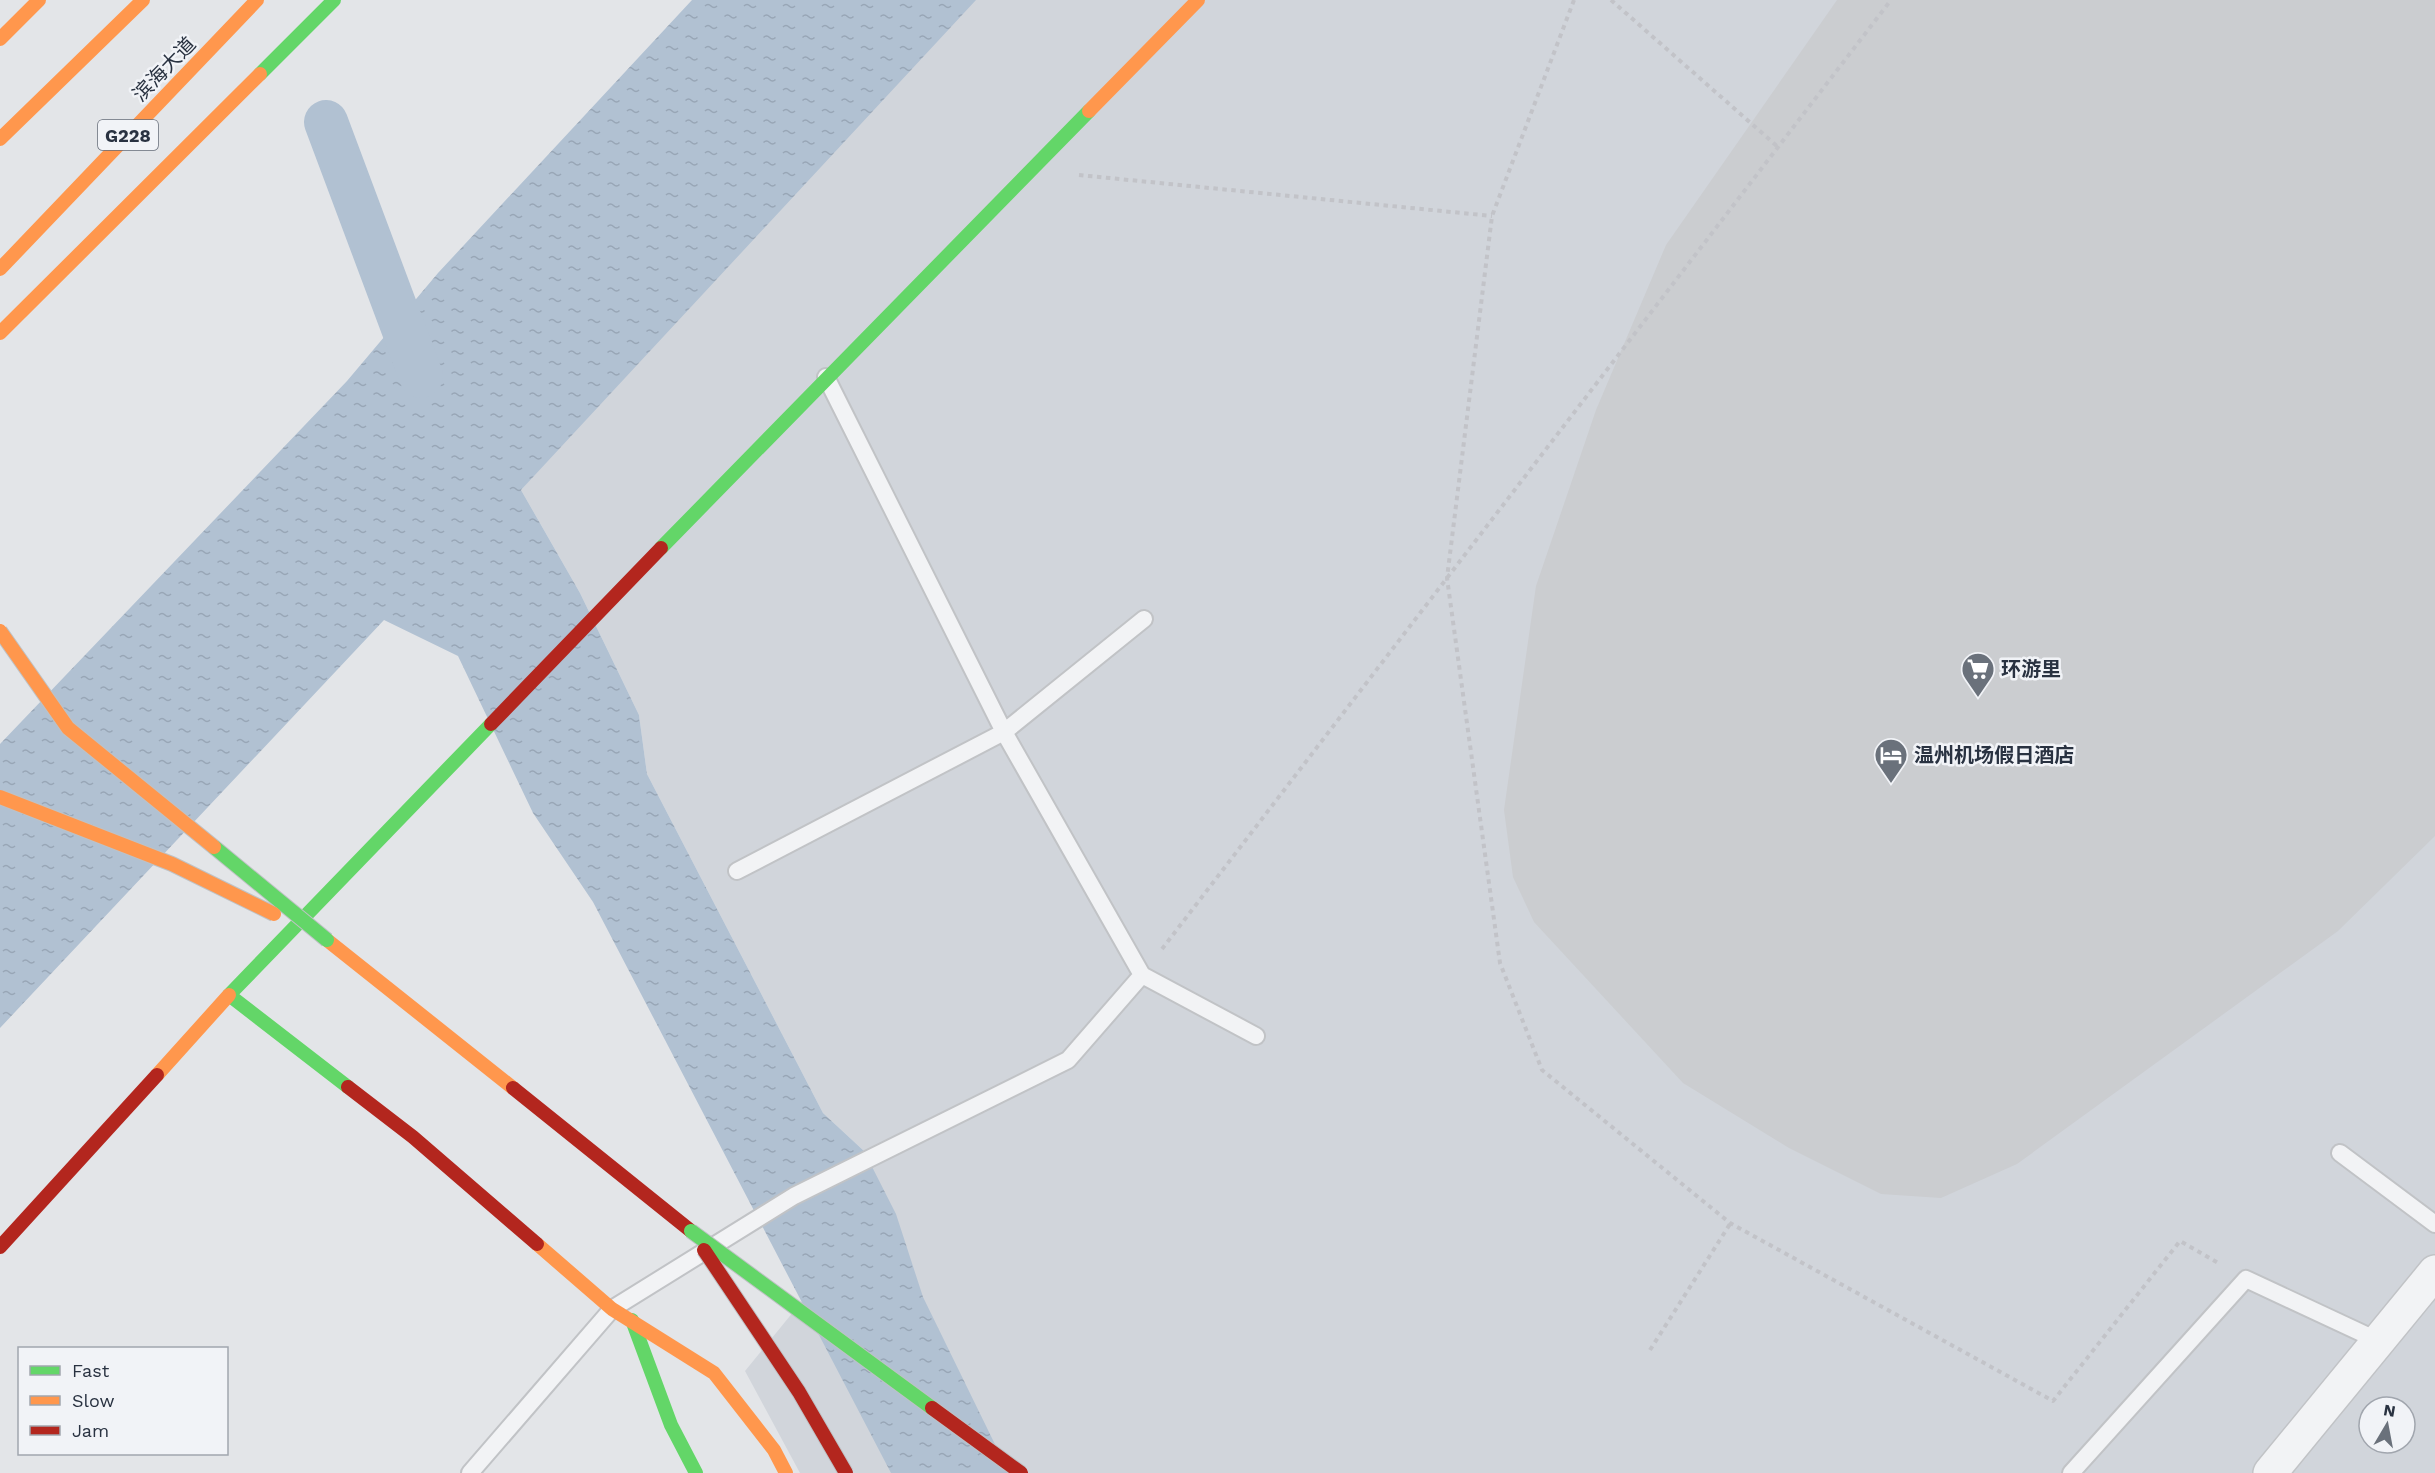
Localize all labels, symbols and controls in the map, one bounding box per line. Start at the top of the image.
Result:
street label: 滨海大道 [128,32,200,106]
road number: G228 [98,120,158,150]
supermarket icon: 环游里 [1960,651,1996,698]
place label: 环游里 [2001,657,2061,681]
hotel icon: 温州机场假日酒店 [1873,737,1909,784]
place label: 温州机场假日酒店 [1914,743,2074,767]
legend [18,1347,228,1455]
text: Fast [72,1360,110,1381]
text: Slow [72,1390,115,1411]
north arrow [2357,1395,2417,1455]
text: N [2382,1400,2397,1421]
text: Jam [72,1420,109,1441]

